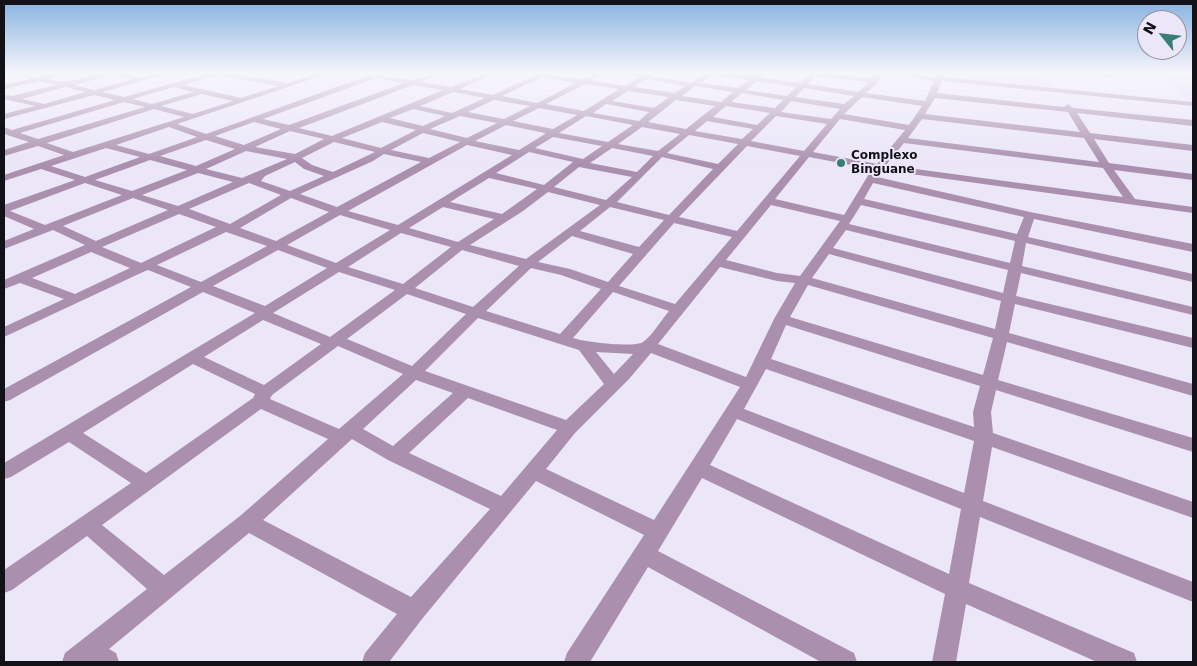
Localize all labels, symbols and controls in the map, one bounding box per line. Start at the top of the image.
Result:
north arrow [1137,10,1187,60]
text: N [1140,19,1160,37]
place label: Complexo Binguane [851,149,917,177]
marker: Complexo Binguane [835,157,847,169]

